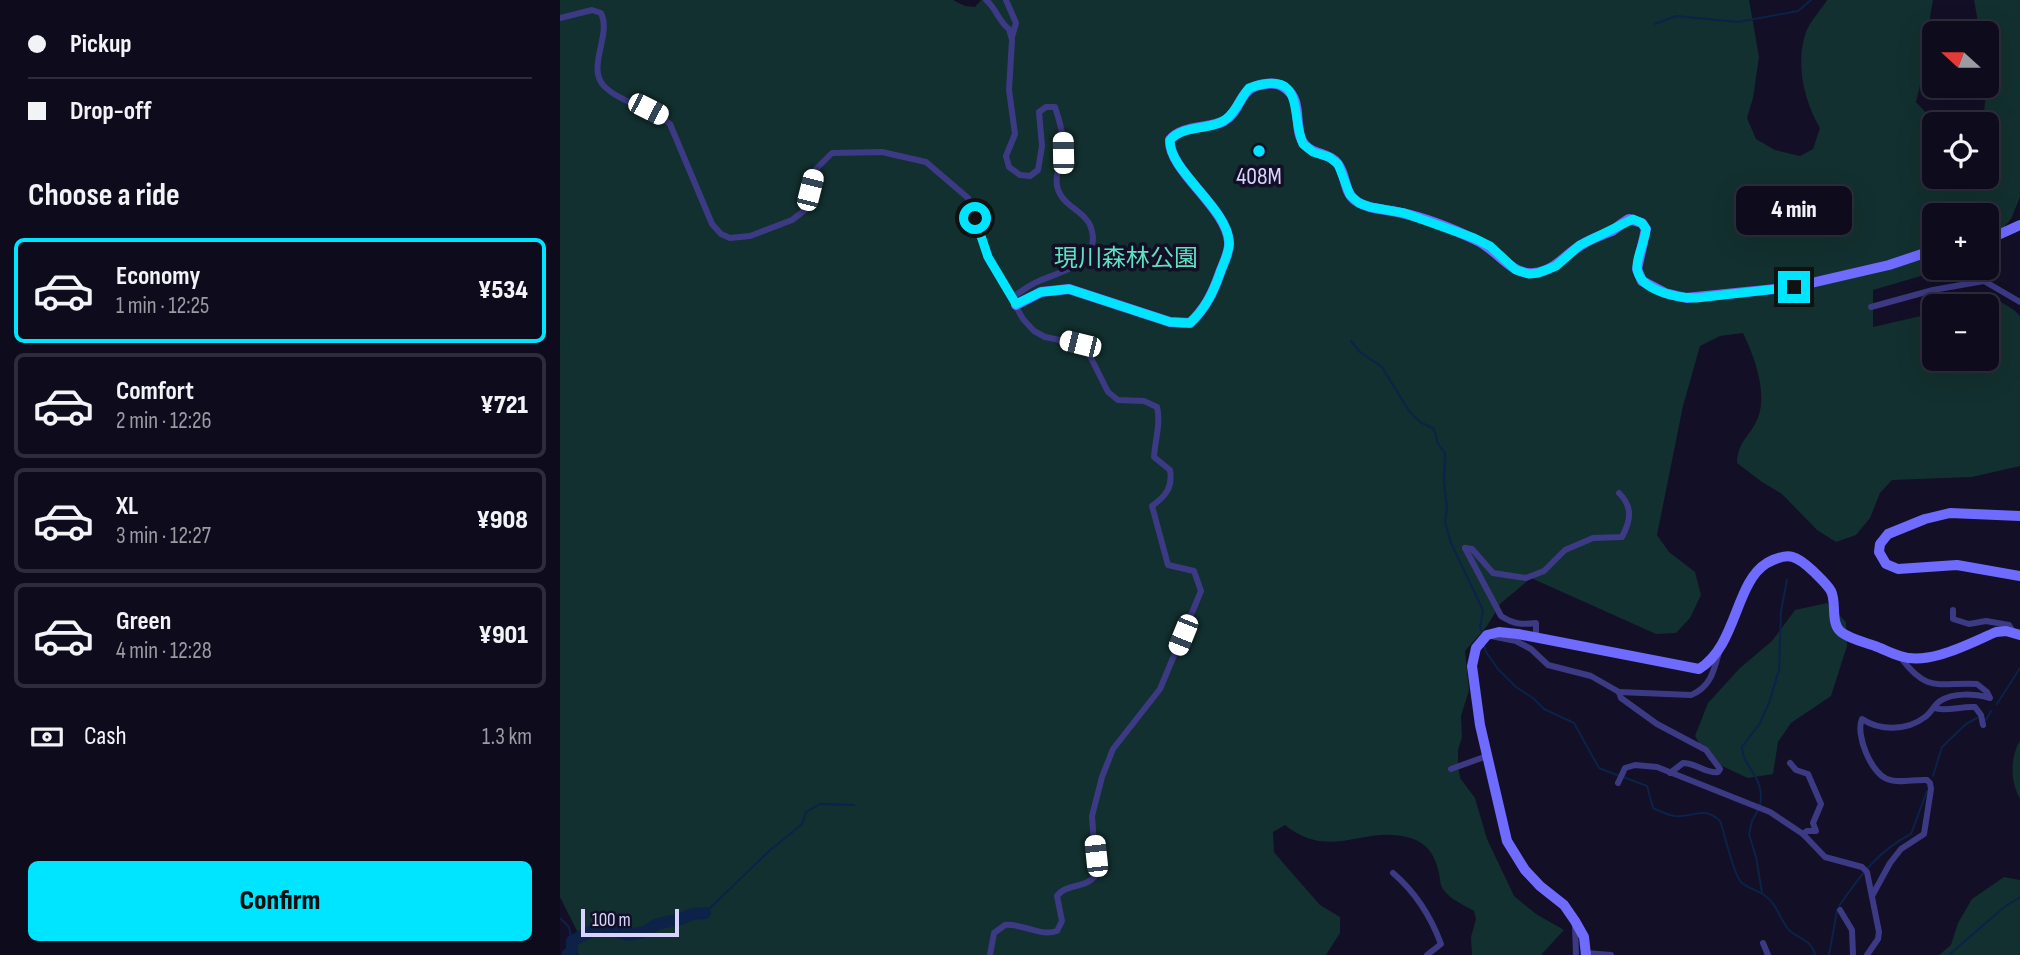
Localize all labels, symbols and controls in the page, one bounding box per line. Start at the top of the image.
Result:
north arrow [1922,21,1998,98]
map controls [1922,21,1999,371]
text: Pickup [70,29,132,60]
car [625,90,672,128]
text: Drop-off [70,96,151,127]
button: locate [1922,112,1999,189]
car [1053,132,1074,174]
marker: 408M [1251,143,1267,159]
place label: 408M [1236,162,1282,191]
car [795,167,826,213]
text: Choose a ride [28,176,180,215]
callout: 4 min [1736,186,1852,234]
text: 4 min [1771,196,1817,224]
route start [959,202,991,234]
button: + [1922,203,1999,280]
park label: 現川森林公園 [1054,244,1198,273]
icon: car [32,259,95,322]
text: Economy [116,261,200,292]
route end [1778,271,1810,303]
text: ¥534 [478,275,528,306]
text: 1 min · 12:25 [116,292,209,320]
button: − [1922,294,1999,371]
car [1058,329,1103,359]
icon: car [32,374,95,437]
text: Comfort [116,376,194,407]
text: ¥721 [480,390,528,421]
text: 2 min · 12:26 [116,407,212,435]
icon: car [32,489,95,552]
text: XL [116,491,138,522]
text: ¥908 [476,505,528,536]
text: 3 min · 12:27 [116,522,211,550]
icon: car [32,604,95,667]
text: Green [116,606,171,637]
car [1166,612,1201,658]
text: ¥901 [478,620,528,651]
text: 4 min · 12:28 [116,637,212,665]
icon: cash [28,718,66,756]
text: Cash [84,721,127,752]
text: 1.3 km [482,723,532,751]
car [1084,834,1109,878]
button: Confirm [28,861,532,941]
scale bar [581,906,679,938]
text: 100 m [592,909,631,932]

